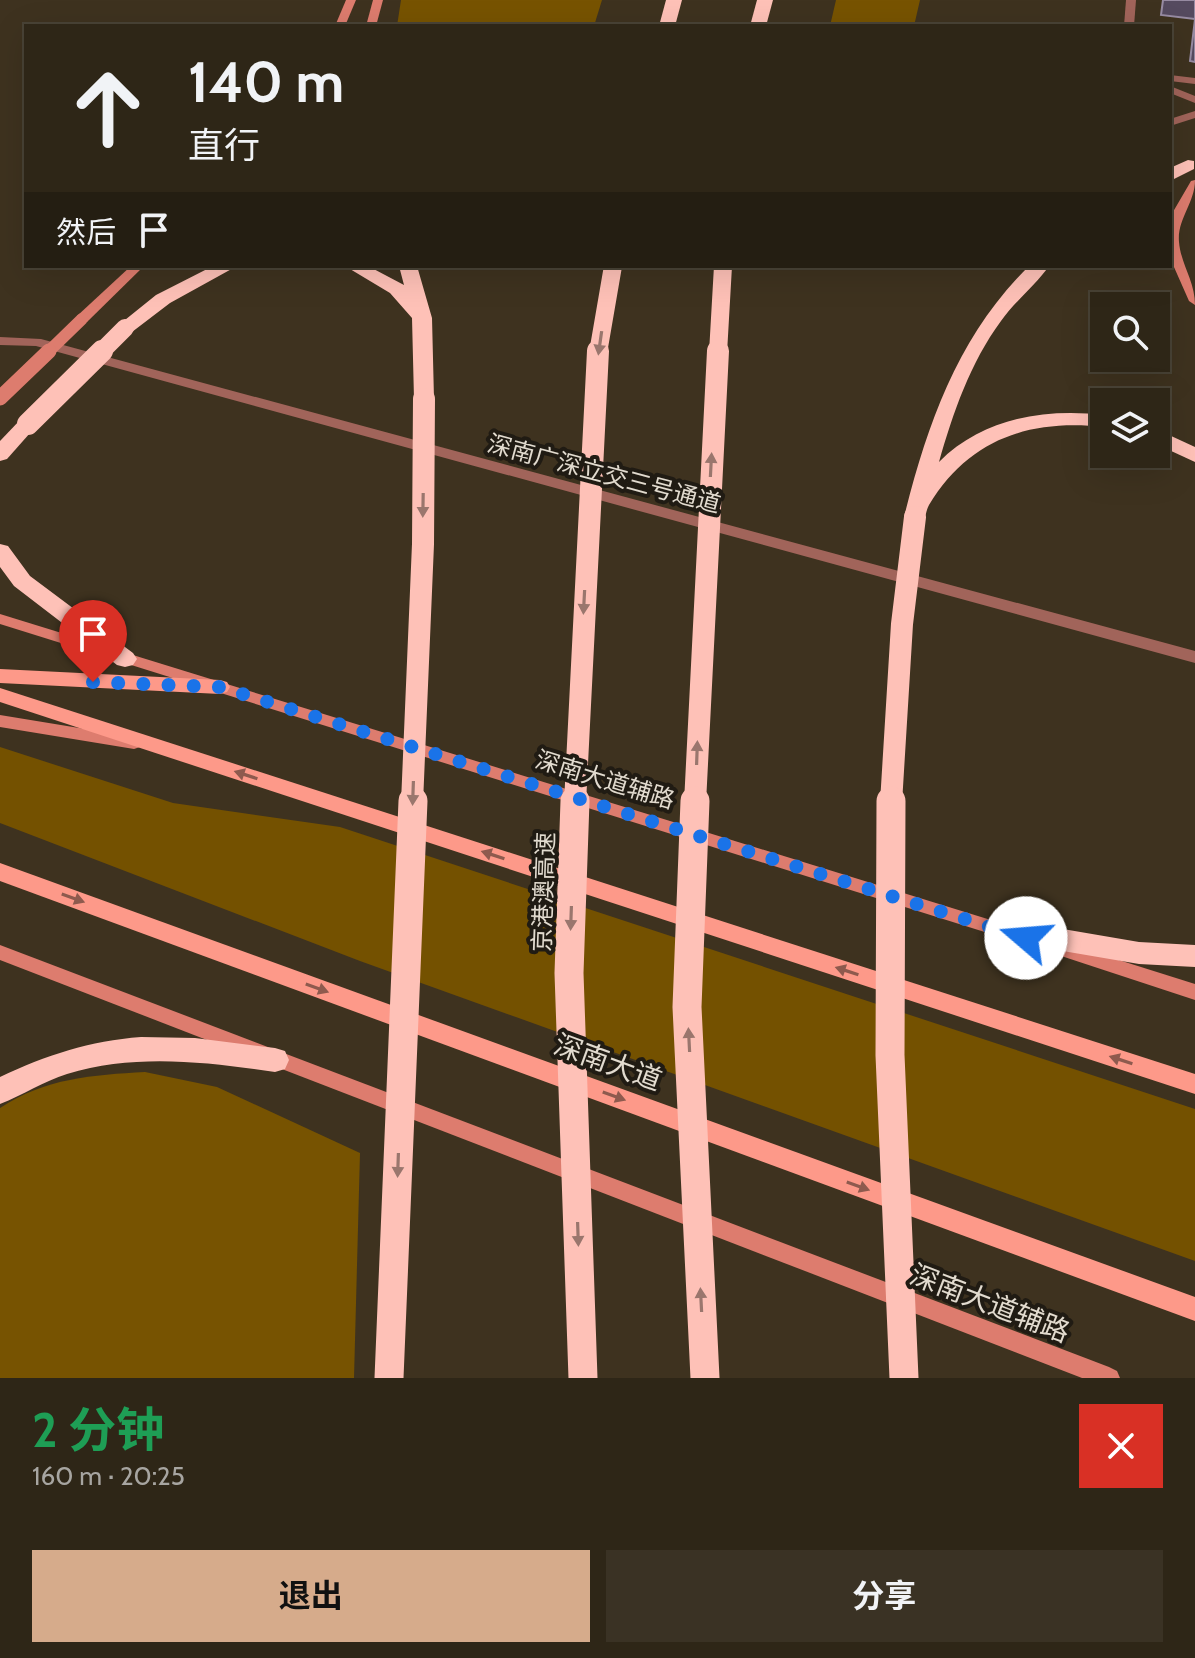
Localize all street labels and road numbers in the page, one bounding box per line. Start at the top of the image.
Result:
street label: 深南广深立交三号通道 [484,428,724,519]
street label: 深南大道辅路 [532,745,678,814]
street label: 京港澳高速 [527,832,560,952]
street label: 深南大道 [550,1027,666,1097]
street label: 深南大道辅路 [905,1257,1075,1349]

